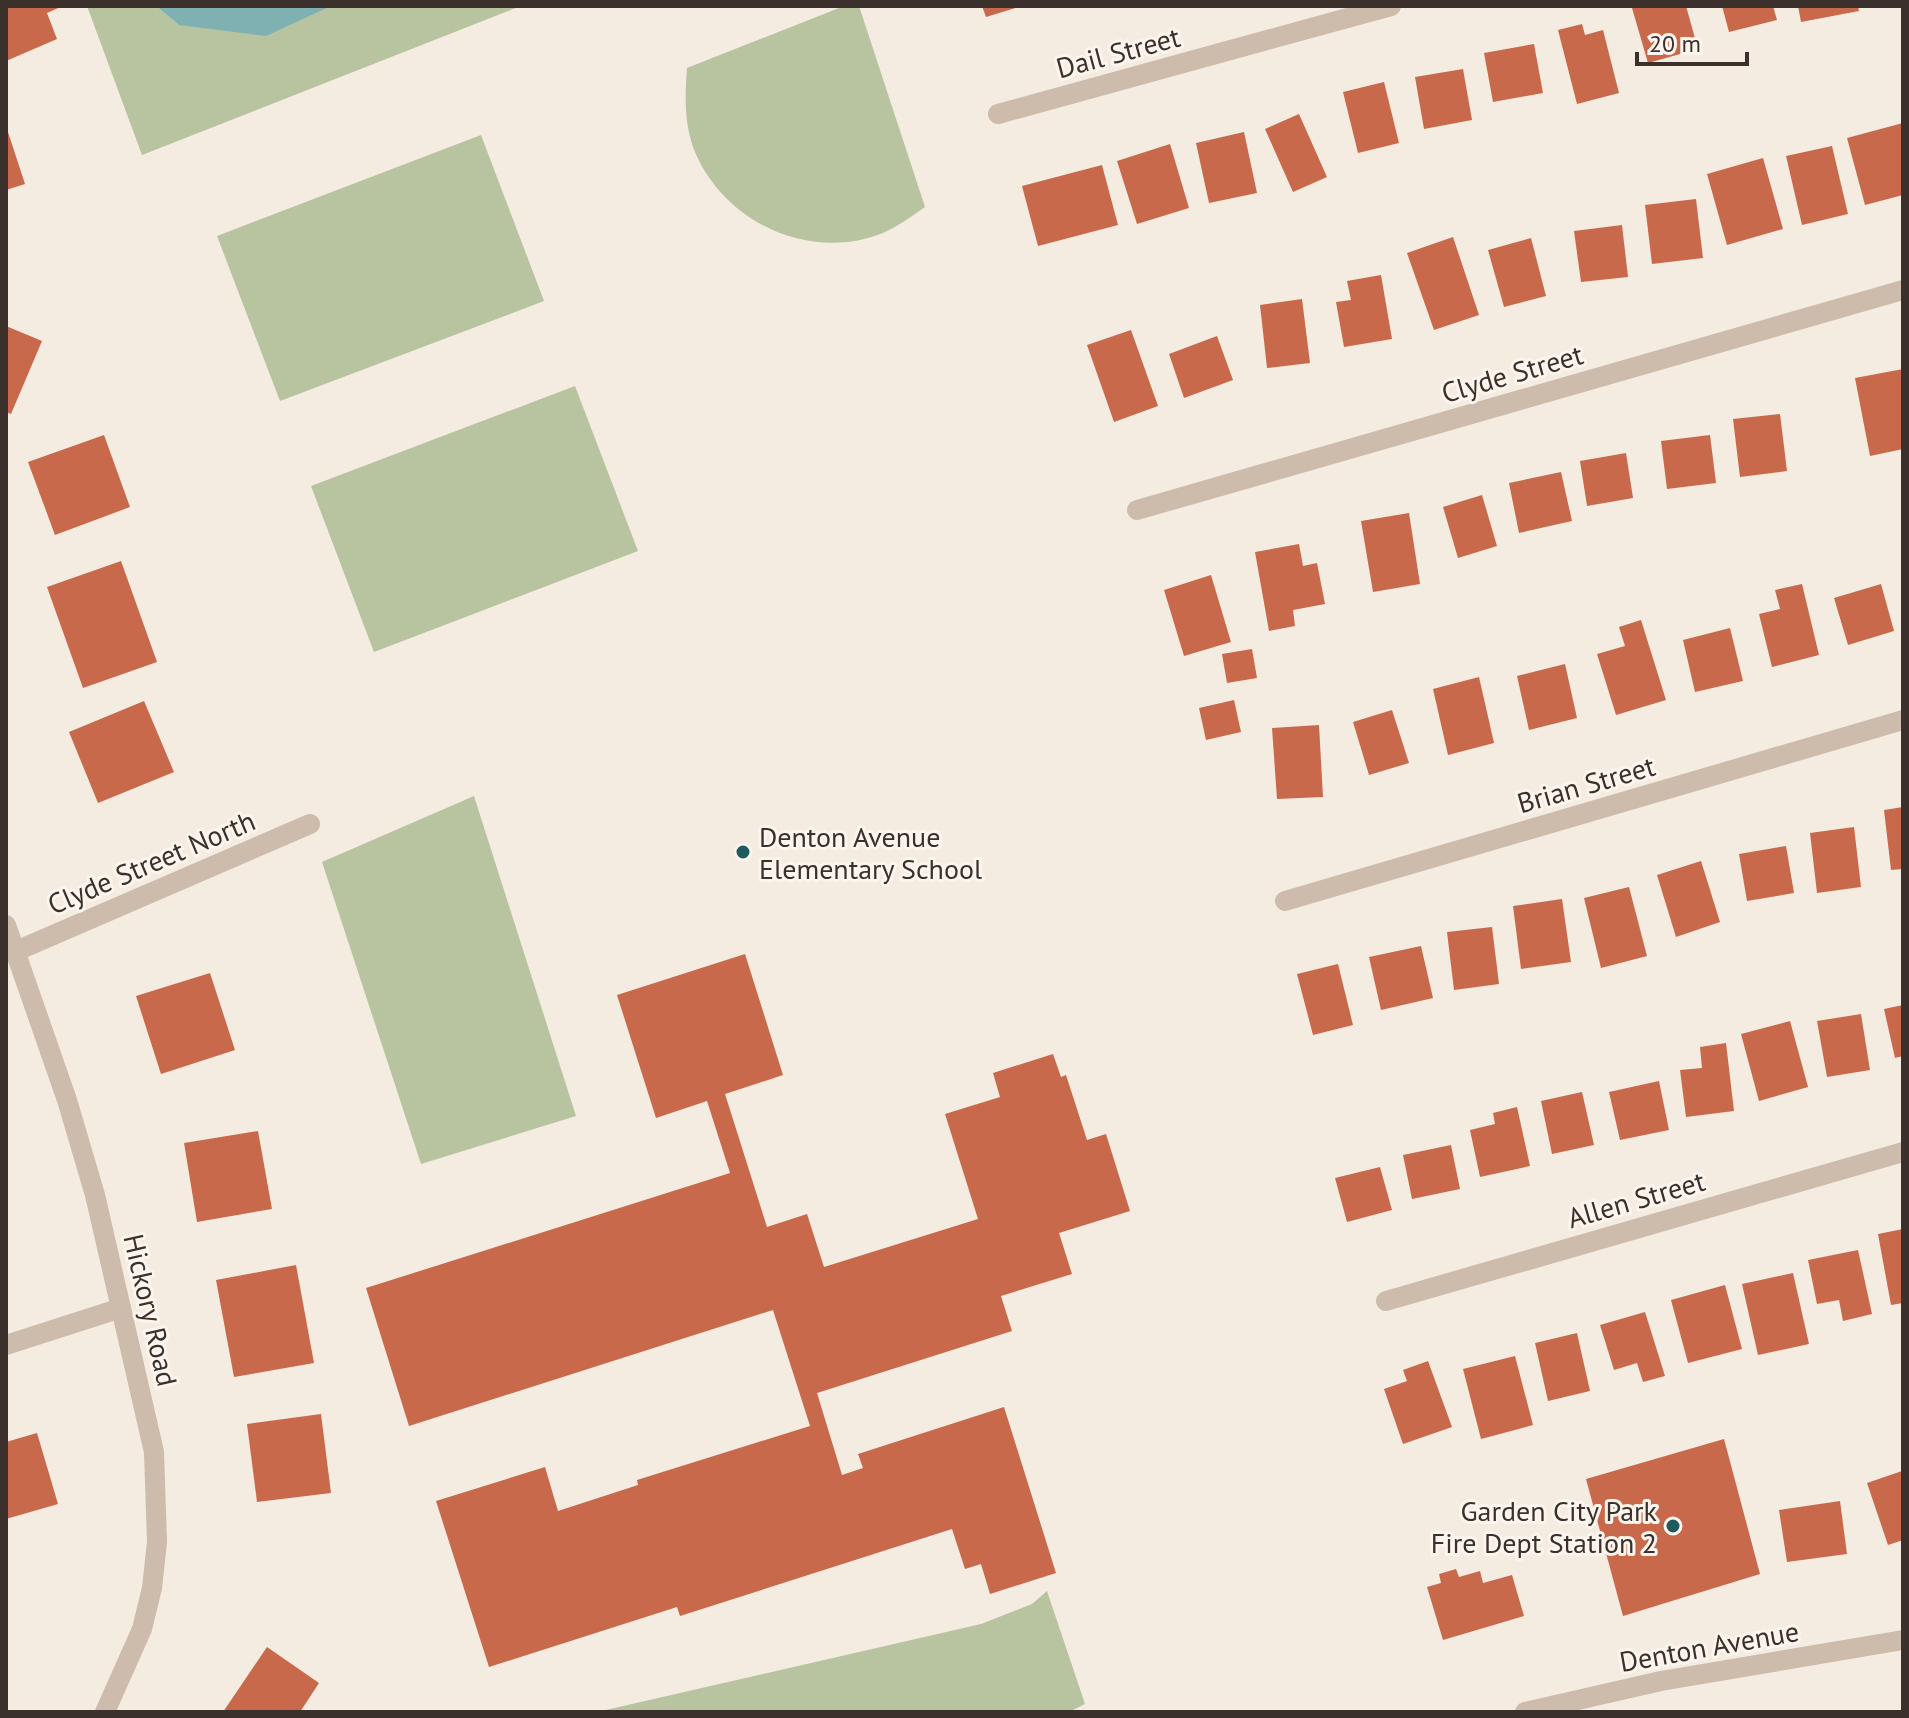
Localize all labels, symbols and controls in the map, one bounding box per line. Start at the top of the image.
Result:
scale bar [1637,16,1747,66]
street label: Dail Street [1052,18,1185,86]
text: 20 m [1649,28,1701,59]
street label: Clyde Street [1437,335,1588,411]
street label: Brian Street [1513,747,1660,821]
street label: Clyde Street North [42,802,260,922]
place label: Denton Avenue Elementary School [759,818,982,887]
marker: Denton Avenue Elementary School [734,843,752,861]
street label: Allen Street [1563,1162,1709,1236]
street label: Hickory Road [116,1230,186,1390]
place label: Garden City Park Fire Dept Station 2 [1431,1492,1658,1561]
marker: Garden City Park Fire Dept Station 2 [1664,1517,1682,1535]
street label: Denton Avenue [1616,1612,1802,1680]

